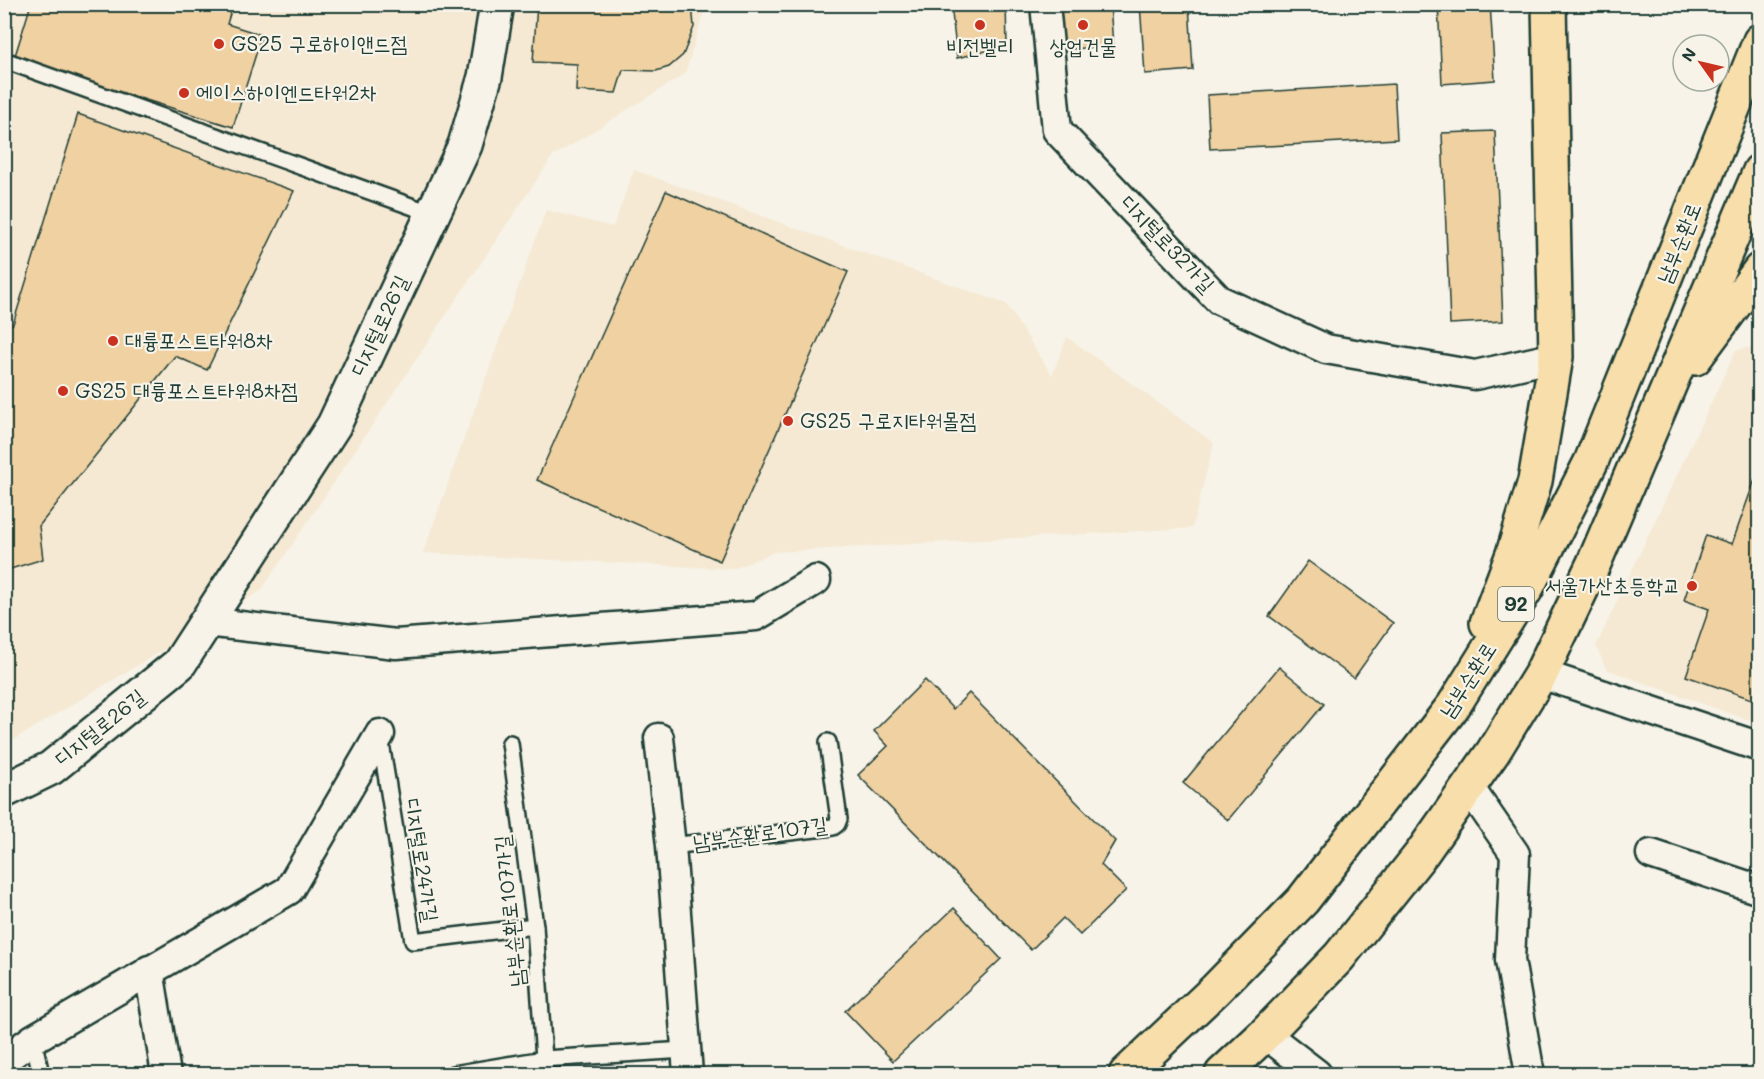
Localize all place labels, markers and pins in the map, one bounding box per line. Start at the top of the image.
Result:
marker: 비전벨리 [973,18,987,32]
marker: 상업건물 [1076,18,1090,32]
place label: GS25 구로하이앤드점 [231,29,407,56]
place label: 비전벨리 [946,32,1014,59]
place label: 상업건물 [1049,32,1117,59]
marker: GS25 구로하이앤드점 [212,37,226,51]
place label: 에이스하이엔드타워2차 [196,78,377,105]
marker: 에이스하이엔드타워2차 [177,86,191,100]
place label: 대륭포스트타워8차 [125,326,273,353]
marker: 대륭포스트타워8차 [106,334,120,348]
place label: GS25 대륭포스트타워8차점 [75,376,298,403]
marker: GS25 대륭포스트타워8차점 [56,384,70,398]
place label: GS25 구로지타워몰점 [800,406,976,433]
marker: GS25 구로지타워몰점 [781,414,795,428]
place label: 서울가산초등학교 [1545,571,1680,598]
marker: 서울가산초등학교 [1685,579,1699,593]

